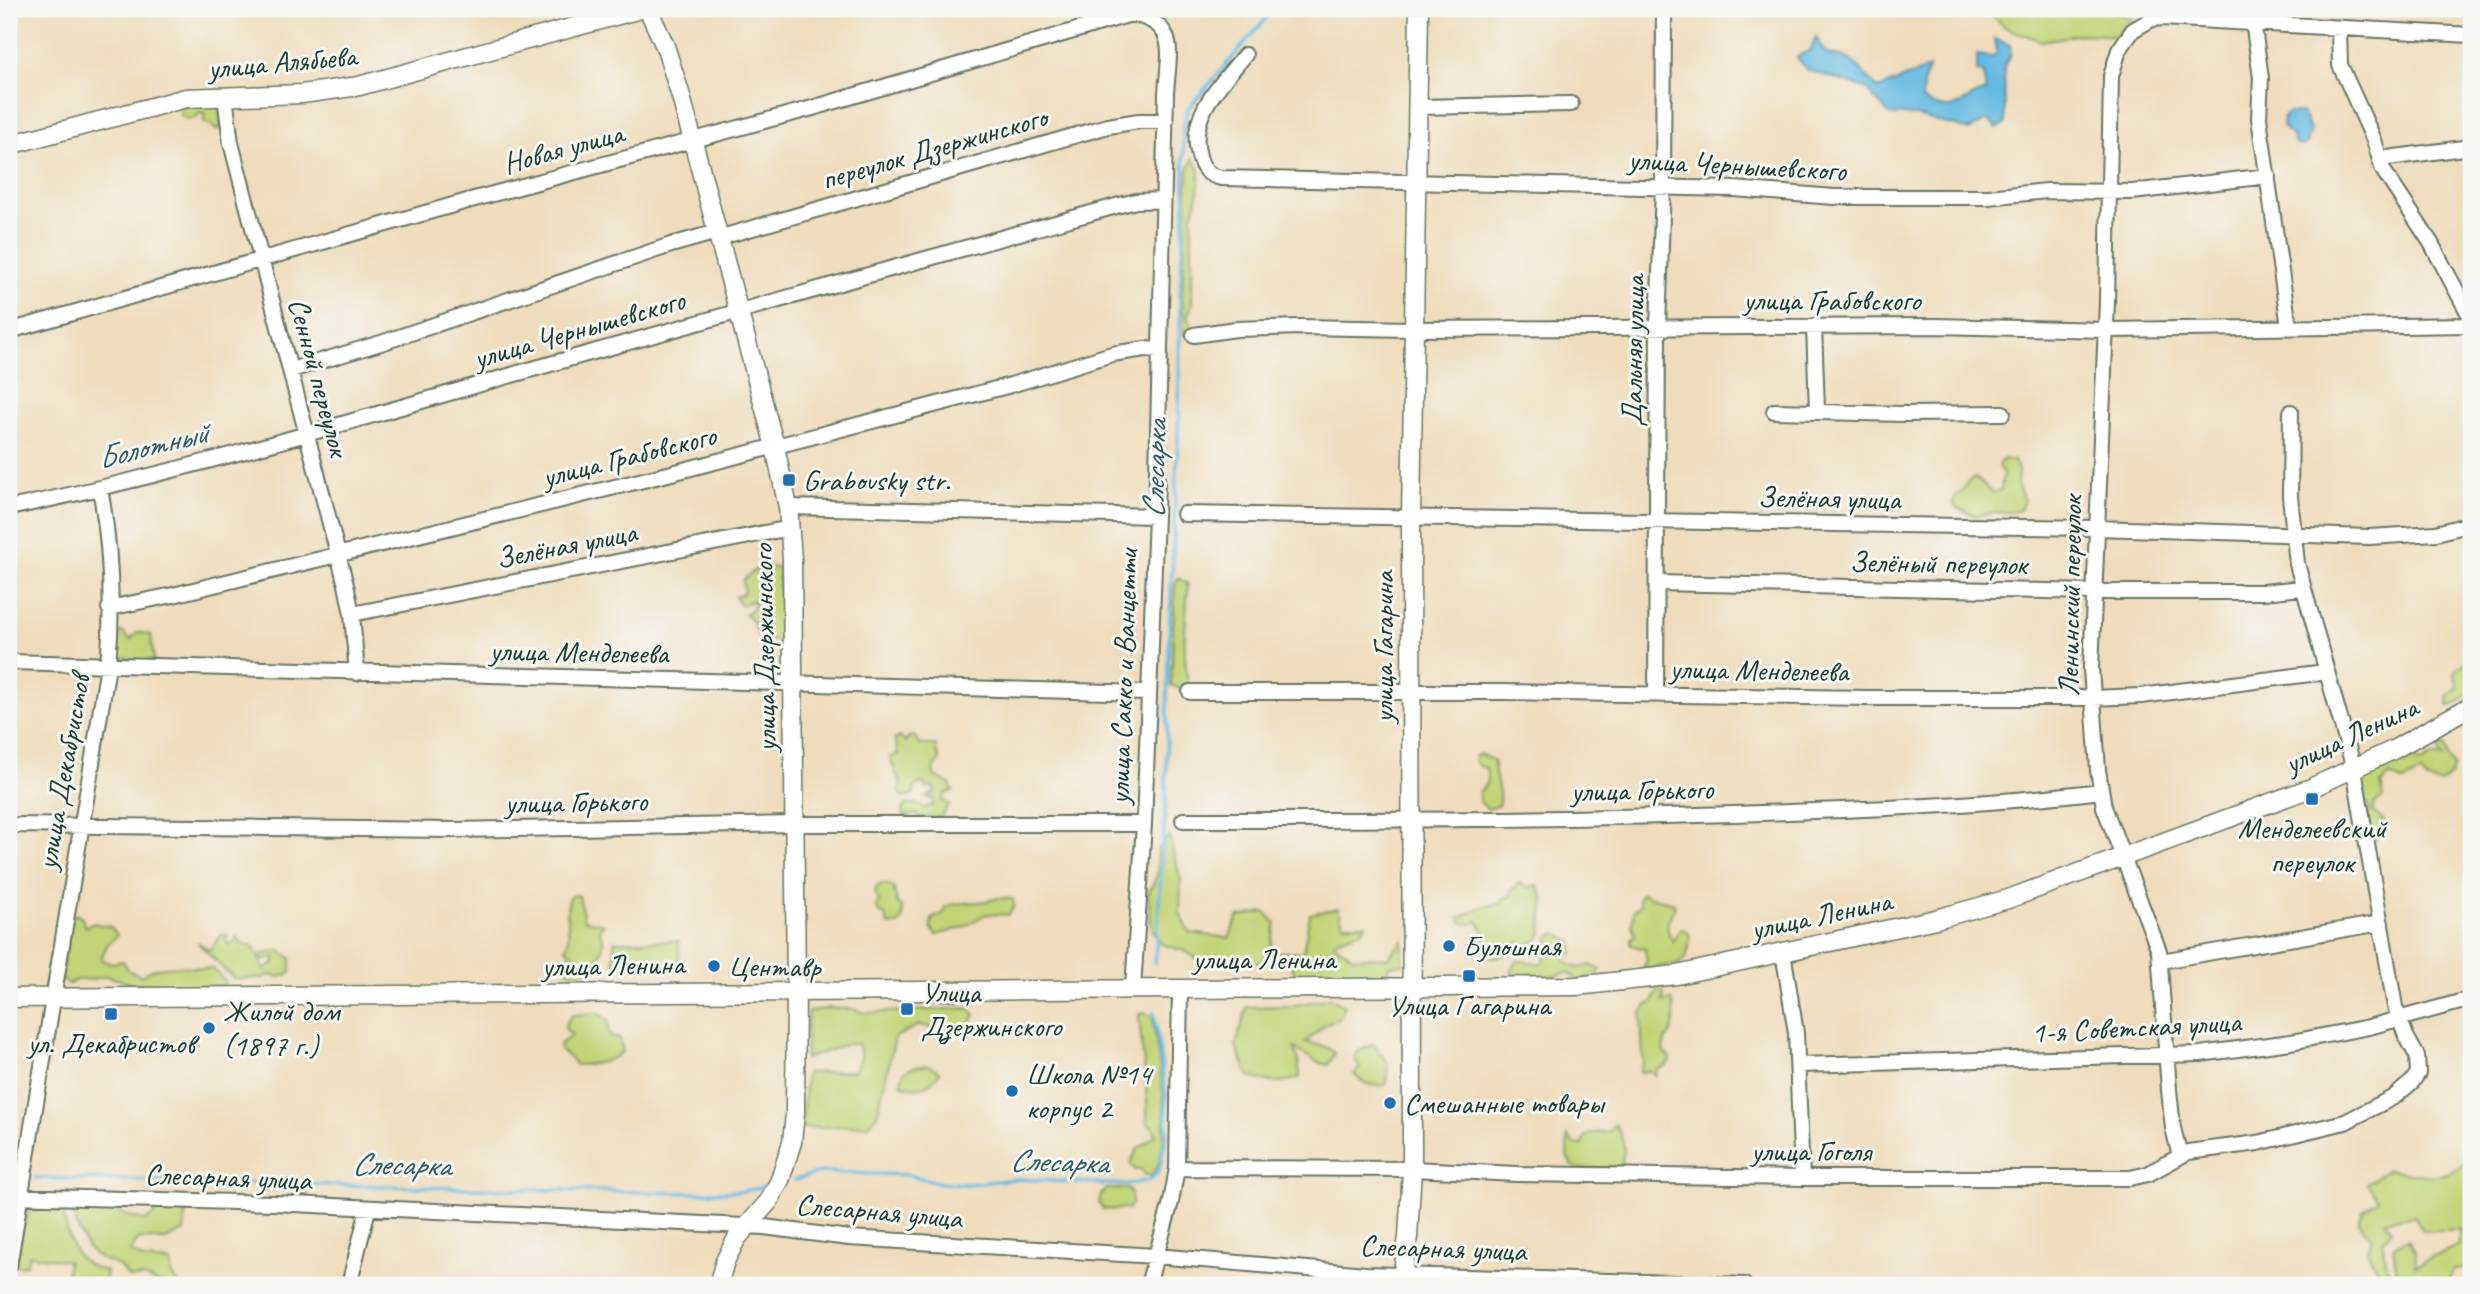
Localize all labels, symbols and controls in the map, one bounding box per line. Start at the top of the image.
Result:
street label: улица Алябьева [204,36,361,88]
street label: переулок Дзержинского [817,97,1055,198]
street label: Новая улица [499,113,630,182]
street label: улица Чернышевского [1625,140,1848,190]
street label: Дальняя улица [1613,272,1653,427]
street label: улица Чернышевского [467,280,690,378]
street label: улица Грабовского [1741,281,1922,319]
street label: Сенной переулок [280,294,359,463]
water label: Болотный [93,410,218,479]
water label: Слесарка [1132,415,1177,519]
street label: улица Грабовского [536,416,721,496]
place label: Grabovsky str. [803,461,951,499]
marker: Grabovsky str. [781,472,797,488]
street label: Зелёная улица [1757,478,1903,518]
street label: Ленинский переулок [2049,492,2091,697]
street label: Зелёная улица [492,512,642,577]
street label: улица Дзержинского [743,542,785,754]
street label: Зелёный переулок [1849,542,2030,584]
street label: улица Сакко и Ванцетти [1099,547,1147,807]
street label: улица Гагарина [1364,569,1402,725]
street label: улица Менделеева [487,631,671,673]
street label: улица Менделеева [1667,649,1851,691]
street label: улица Декабристов [27,667,100,874]
street label: улица Ленина [2277,687,2426,783]
street label: улица Горького [1569,770,1715,810]
street label: улица Горького [503,782,649,822]
marker: Менделеевский переулок [2304,791,2320,807]
place label: Менделеевский переулок [2238,809,2388,881]
street label: улица Ленина [1745,881,1897,949]
place label: Булошная [1463,927,1562,965]
marker: Булошная [1441,938,1457,954]
street label: улица Ленина [1191,940,1338,978]
street label: улица Ленина [539,945,687,985]
place label: Центавр [728,947,822,985]
marker: Центавр [706,958,722,974]
marker: Улица Гагарина [1461,968,1477,984]
place label: Улица Дзержинского [921,973,1063,1045]
place label: Улица Гагарина [1388,986,1553,1024]
place label: Жилой дом (1897 г.) [223,992,342,1064]
marker: Улица Дзержинского [899,1001,915,1017]
street label: 1-я Советская улица [2030,1002,2244,1051]
marker: ул. Декабристов [103,1006,119,1022]
marker: Жилой дом (1897 г.) [201,1020,217,1036]
place label: ул. Декабристов [25,1024,200,1062]
place label: Школа №14 корпус 2 [1026,1055,1154,1127]
marker: Школа №14 корпус 2 [1004,1083,1020,1099]
place label: Смешанные товары [1404,1084,1606,1122]
marker: Смешанные товары [1382,1095,1398,1111]
street label: улица Гоголя [1749,1132,1874,1170]
water label: Слесарка [1009,1139,1113,1184]
water label: Слесарка [352,1143,454,1186]
street label: Слесарная улица [144,1155,314,1199]
street label: Слесарная улица [794,1185,965,1237]
street label: Слесарная улица [1359,1226,1529,1270]

